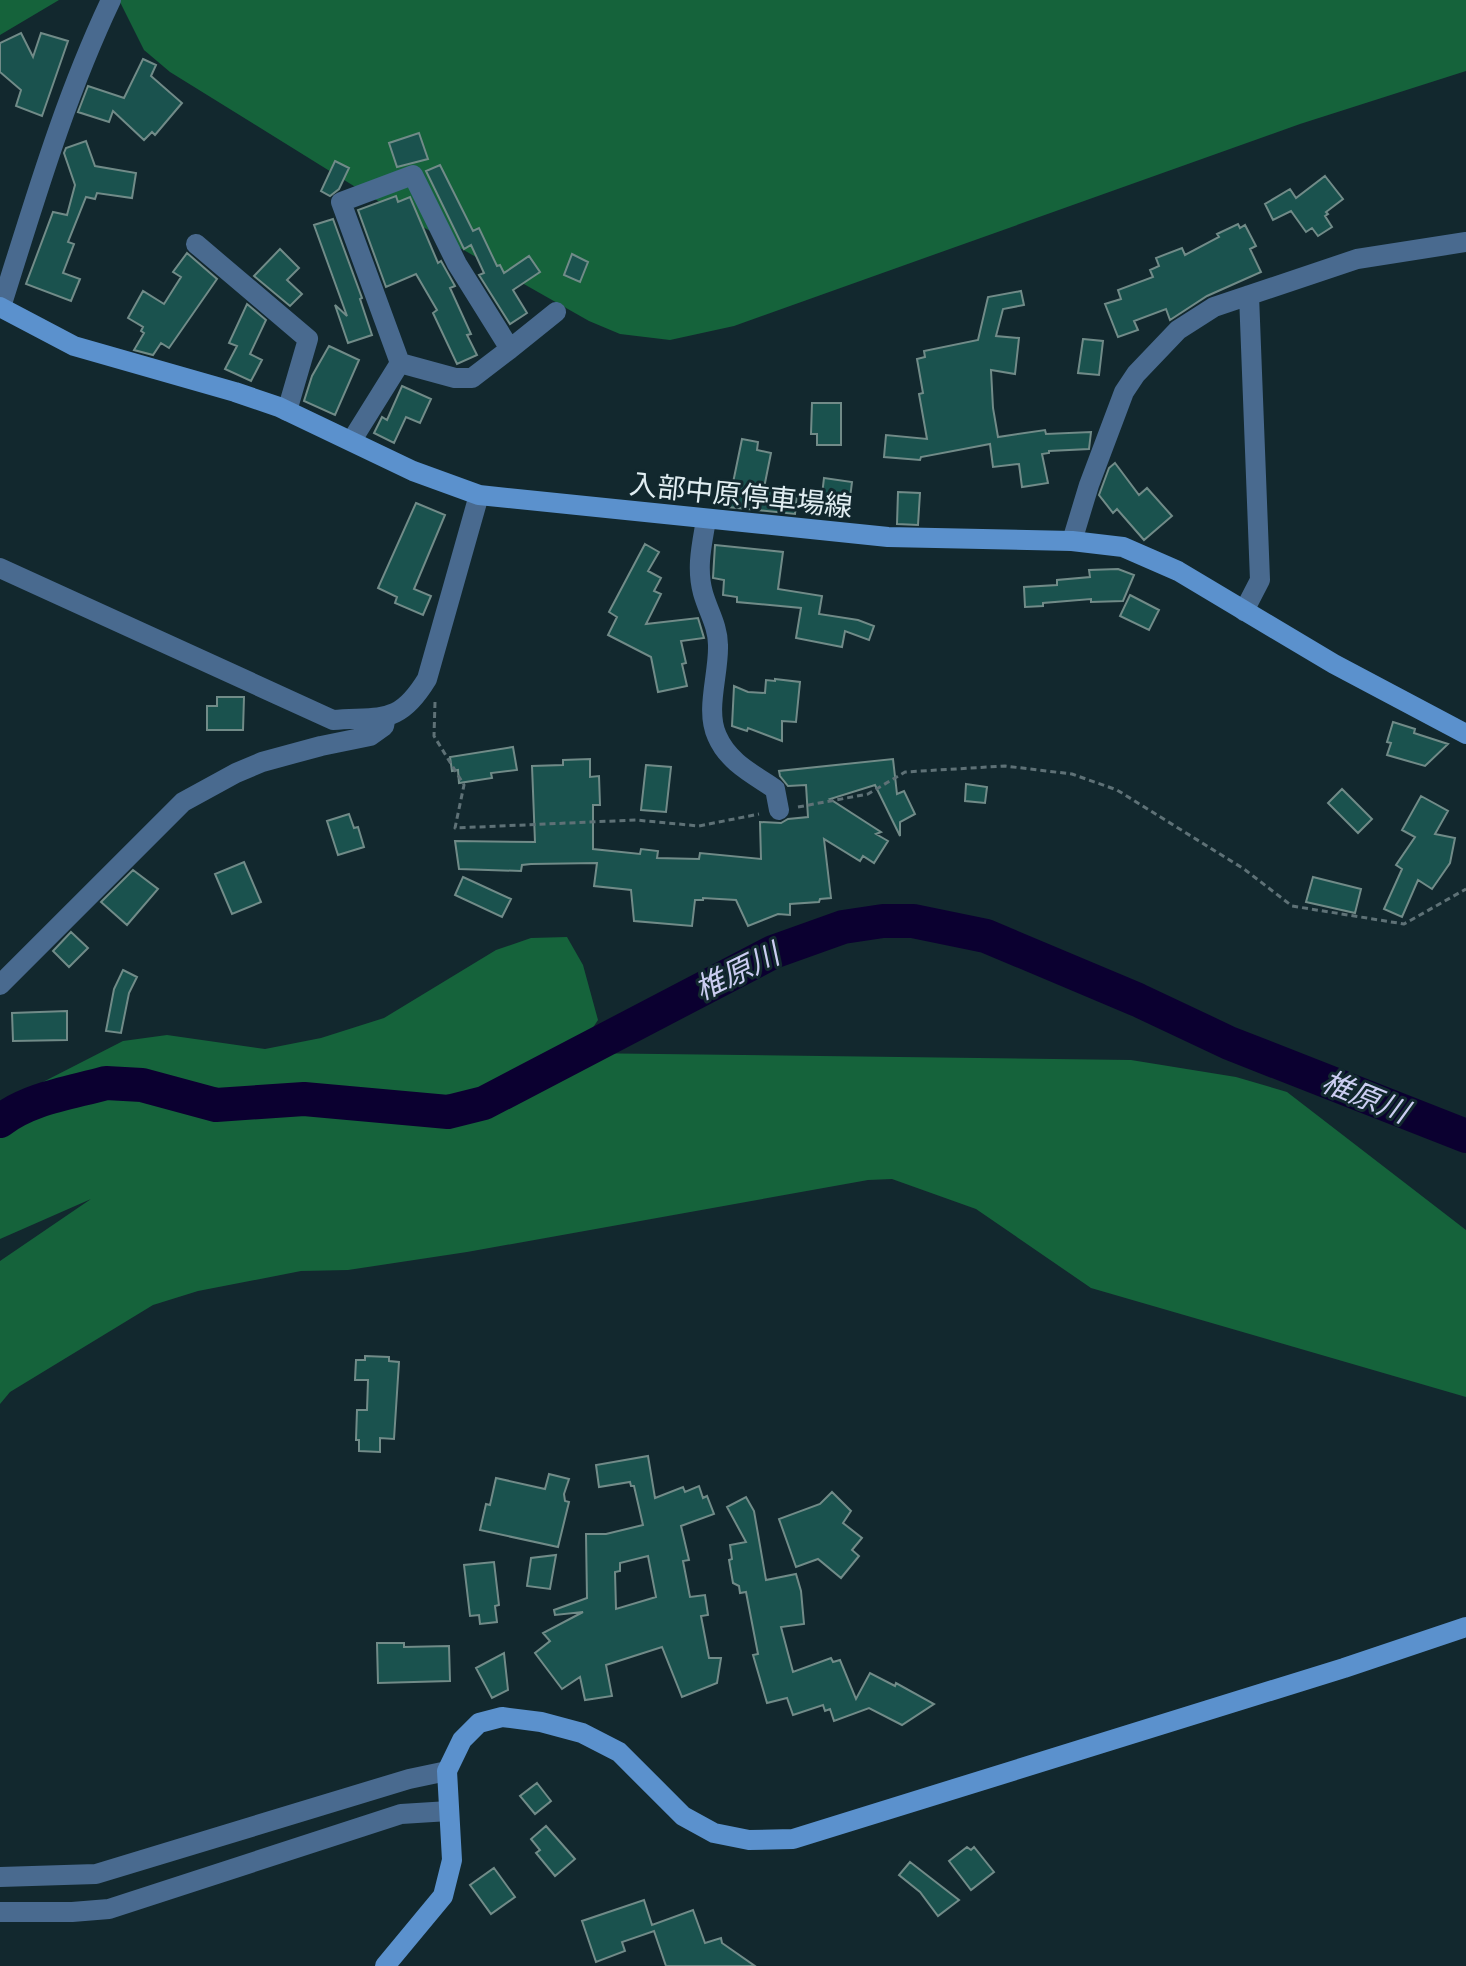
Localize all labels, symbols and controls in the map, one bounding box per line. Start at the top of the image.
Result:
street label: 入部中原停車場線 [628,465,854,523]
water label: 椎原川 [687,932,787,1006]
water label: 椎原川 [1317,1061,1417,1130]

